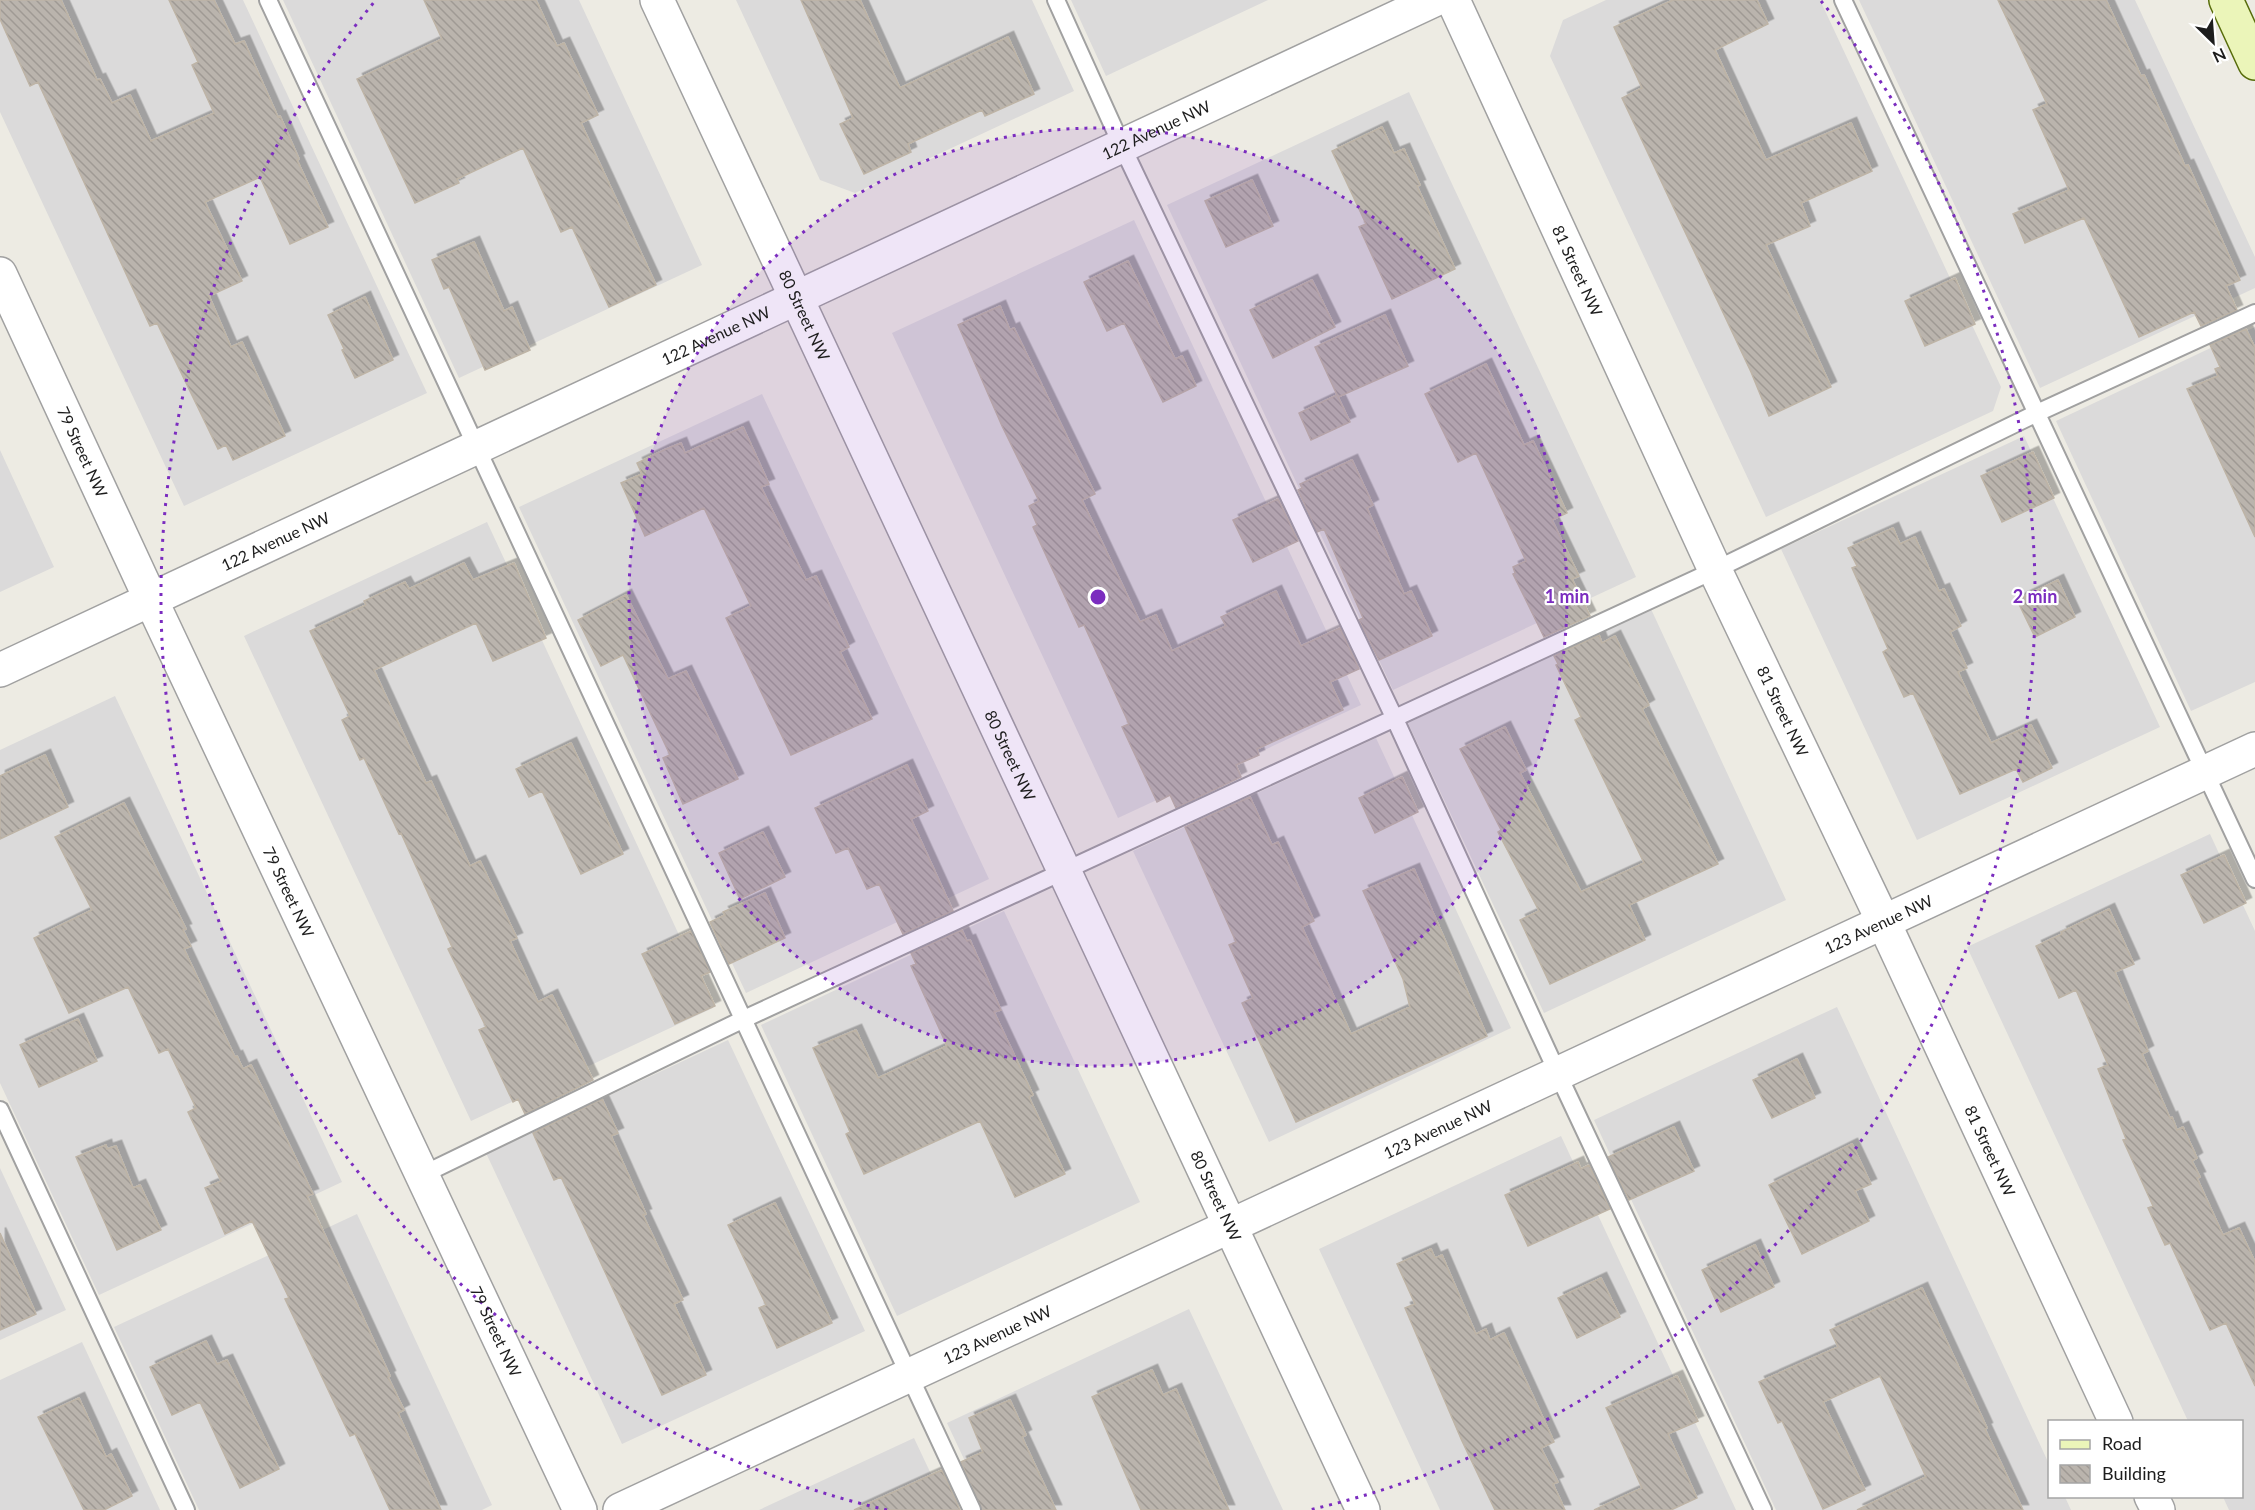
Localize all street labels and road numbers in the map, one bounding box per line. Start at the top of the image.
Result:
street label: 122 Avenue NW [1099,96,1213,163]
street label: 81 Street NW [1549,222,1607,319]
street label: 80 Street NW [776,267,834,364]
street label: 122 Avenue NW [658,302,773,369]
street label: 79 Street NW [54,403,112,500]
street label: 122 Avenue NW [218,507,333,574]
street label: 81 Street NW [1753,663,1813,760]
street label: 80 Street NW [981,707,1040,804]
street label: 79 Street NW [260,843,319,940]
street label: 123 Avenue NW [1821,890,1936,957]
street label: 123 Avenue NW [1380,1095,1495,1162]
street label: 81 Street NW [1961,1102,2020,1199]
street label: 80 Street NW [1187,1147,1246,1244]
street label: 79 Street NW [467,1283,526,1380]
street label: 123 Avenue NW [940,1300,1055,1367]

